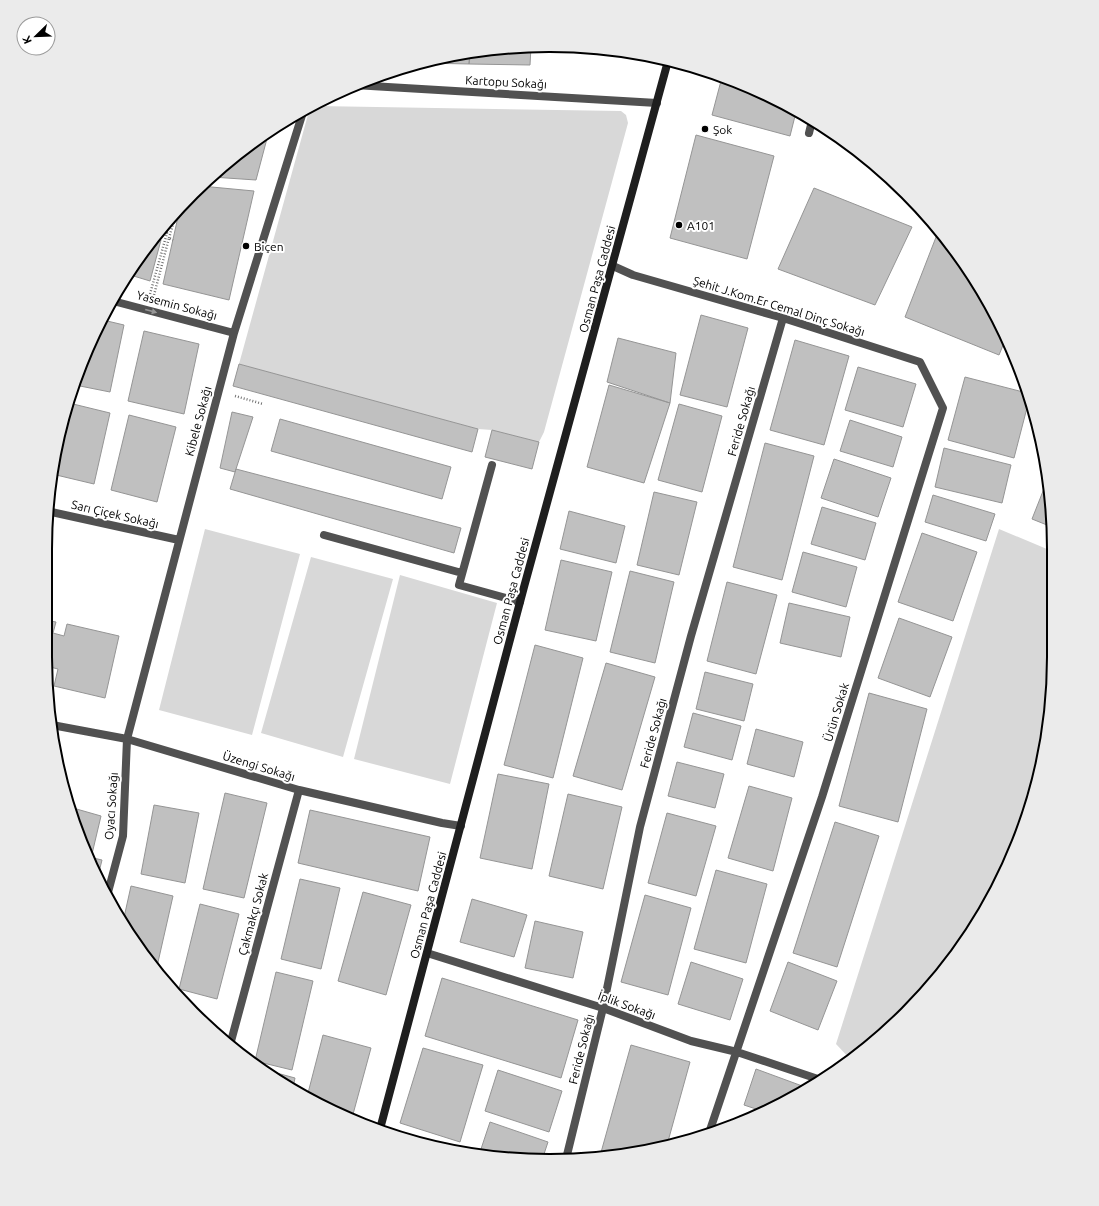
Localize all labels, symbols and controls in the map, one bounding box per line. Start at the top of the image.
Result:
north arrow [16,16,56,56]
text: K [20,34,34,46]
street label: Kartopu Sokağı [465,73,547,91]
place label: Şok [713,123,732,136]
marker: Şok [700,124,710,134]
place label: A101 [687,219,715,232]
marker: A101 [674,220,684,230]
street label: Osman Paşa Caddesi [576,224,618,334]
place label: Biçen [254,240,284,253]
marker: Biçen [241,241,251,251]
street label: Şehit J.Kom.Er Cemal Dinç Sokağı [692,274,866,338]
street label: Yasemin Sokağı [135,288,219,322]
one-way arrow [145,308,157,314]
street label: Kibele Sokağı [182,385,214,457]
street label: Feride Sokağı [725,385,757,457]
street label: Sarı Çiçek Sokağı [70,498,160,530]
street label: Osman Paşa Caddesi [490,536,532,646]
street label: Ürün Sokak [821,681,851,743]
street label: Feride Sokağı [637,696,669,770]
street label: Üzengi Sokağı [221,749,297,783]
street label: Oyacı Sokağı [102,772,120,840]
street label: Osman Paşa Caddesi [407,850,449,960]
street label: Çakmakçı Sokak [236,871,270,957]
street label: İplik Sokağı [596,989,658,1021]
street label: Feride Sokağı [566,1012,596,1086]

